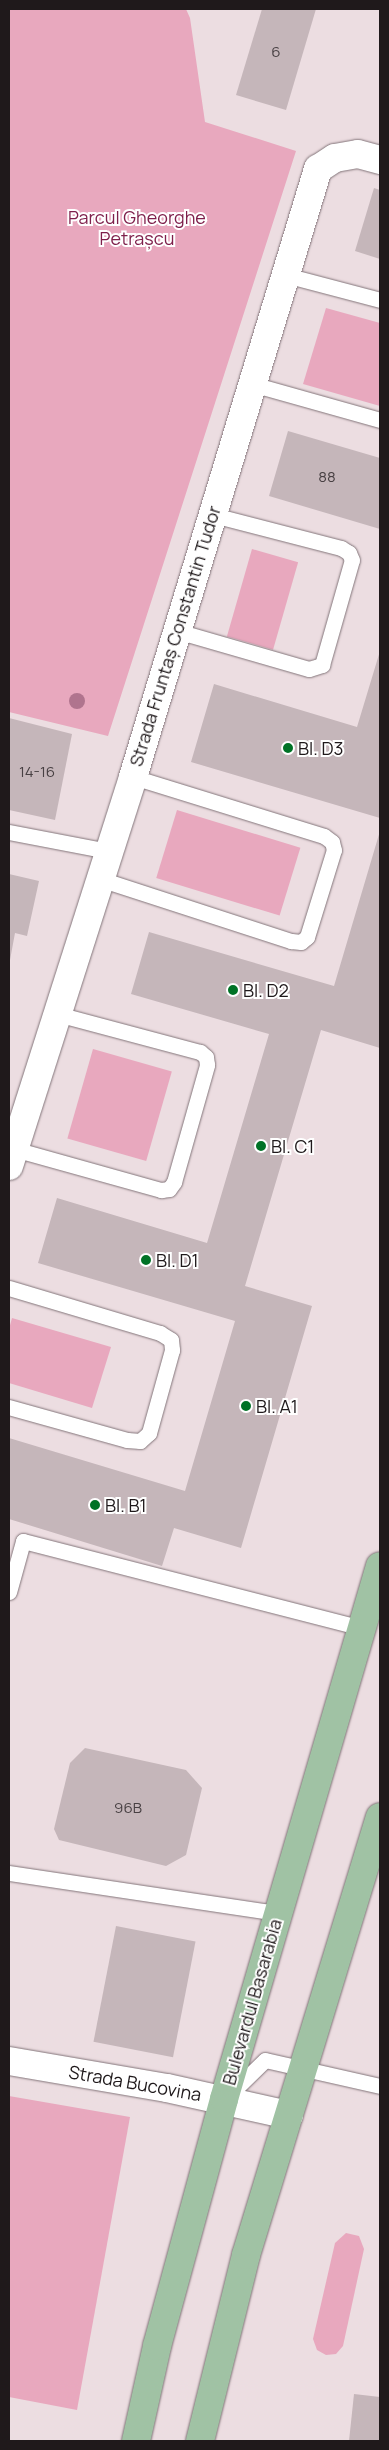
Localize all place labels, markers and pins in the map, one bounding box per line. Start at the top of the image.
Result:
place label: Bl. D3 [298,737,343,759]
marker: Bl. D3 [282,742,294,754]
place label: Bl. D2 [243,979,289,1001]
marker: Bl. D2 [227,984,239,996]
place label: Bl. C1 [271,1135,314,1157]
marker: Bl. C1 [255,1140,267,1152]
place label: Bl. D1 [156,1249,199,1271]
marker: Bl. D1 [140,1254,152,1266]
place label: Bl. A1 [256,1395,298,1417]
marker: Bl. A1 [240,1400,252,1412]
place label: Bl. B1 [105,1494,146,1516]
marker: Bl. B1 [89,1499,101,1511]

